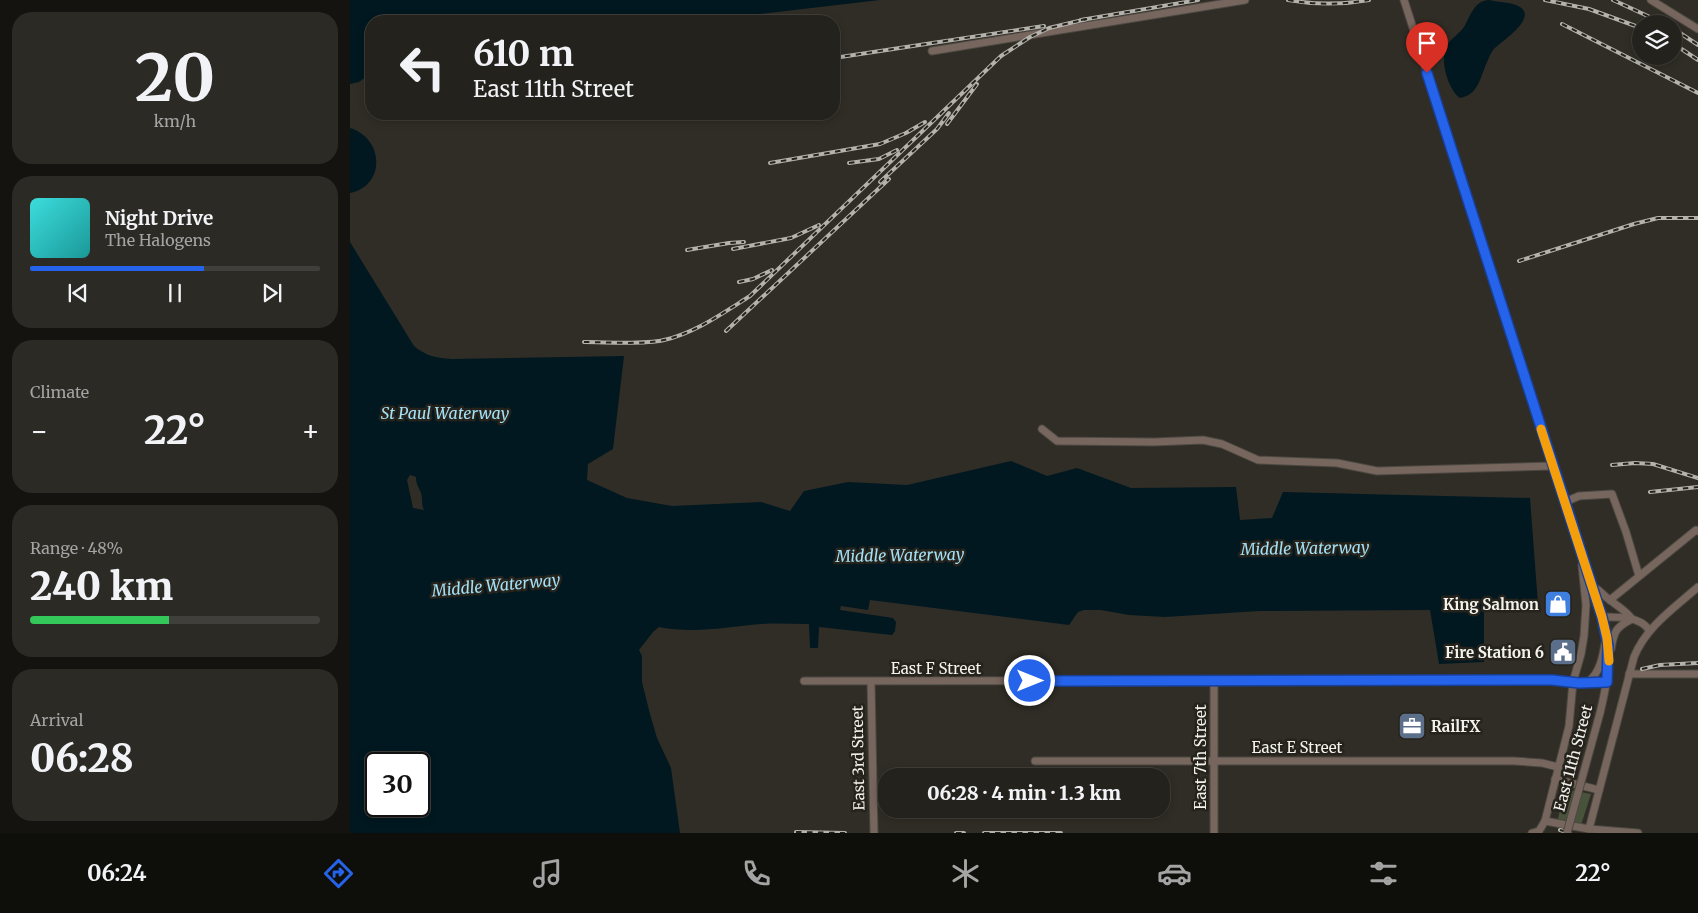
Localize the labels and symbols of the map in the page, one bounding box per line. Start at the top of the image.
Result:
pin [1406,22,1448,73]
water label: St Paul Waterway [381,403,510,423]
water label: Middle Waterway [1239,537,1370,559]
water label: Middle Waterway [834,544,965,566]
water label: Middle Waterway [430,569,561,601]
shop icon: King Salmon [1543,589,1573,619]
place label: King Salmon [1443,595,1539,614]
public building icon: Fire Station 6 [1548,637,1578,667]
place label: Fire Station 6 [1445,643,1544,662]
position arrow [1003,654,1055,706]
street label: East F Street [891,659,981,678]
street label: East 11th Street [1550,702,1596,813]
street label: East 7th Street [1191,704,1210,810]
street label: East 3rd Street [848,705,868,811]
office icon: RailFX [1397,711,1427,741]
place label: RailFX [1431,717,1480,736]
street label: East E Street [1252,738,1343,757]
speed limit sign: 30 [365,752,430,817]

